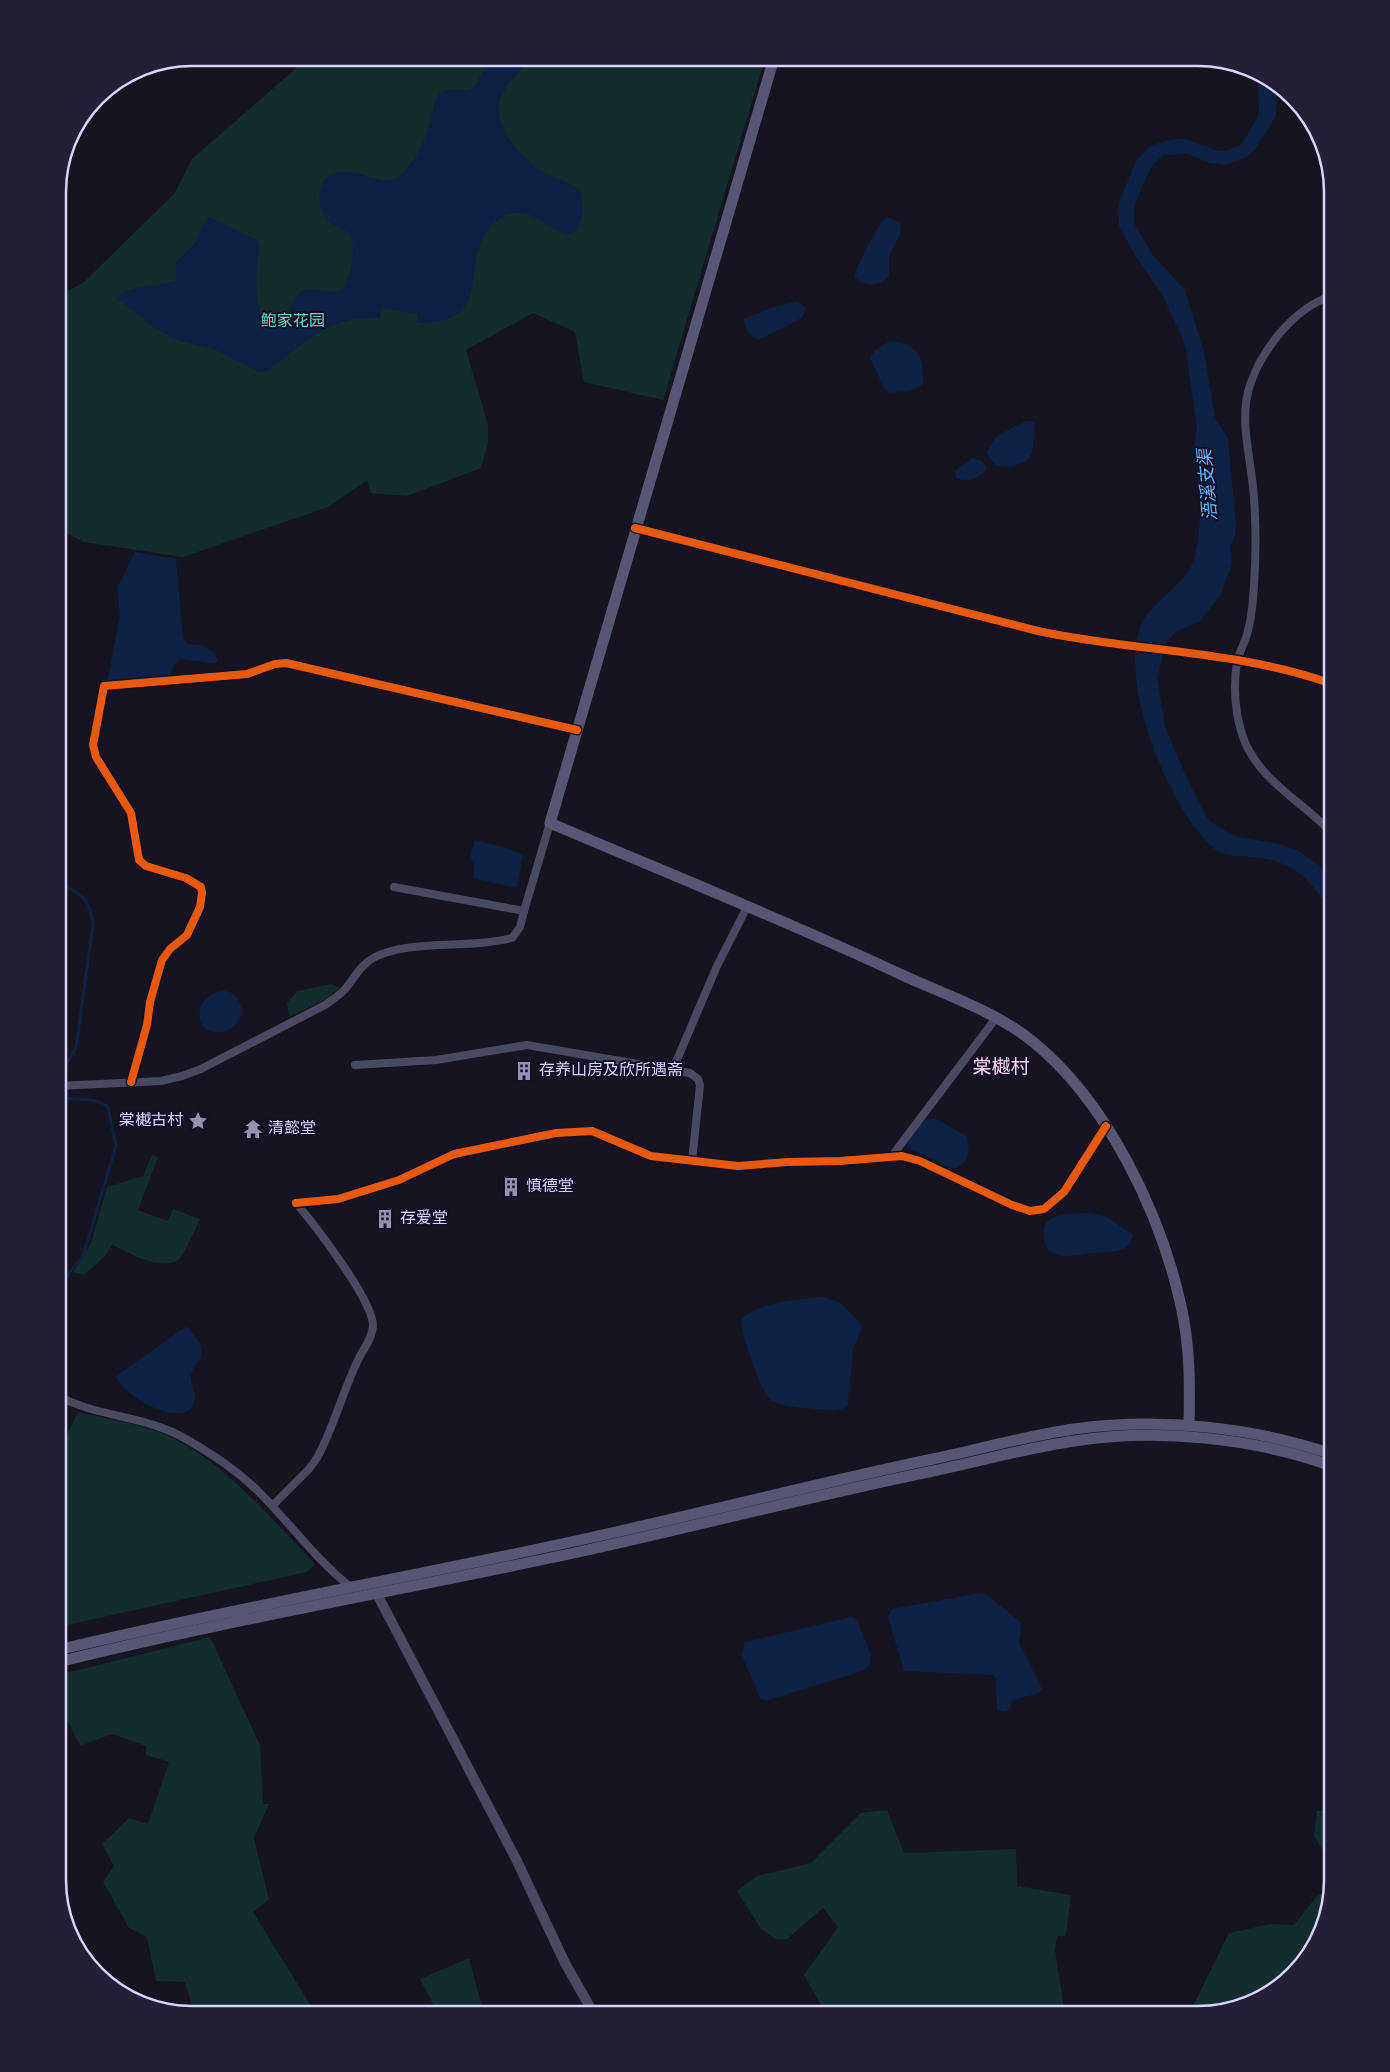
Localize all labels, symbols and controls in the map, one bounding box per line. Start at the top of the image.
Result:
park label: 鲍家花园 [261,312,325,332]
water label: 浯溪支渠 [1194,445,1224,522]
district label: 棠樾村 [972,1056,1030,1080]
building icon: 存养山房及欣所遇斋 [513,1060,535,1082]
place label: 存养山房及欣所遇斋 [539,1061,683,1081]
place icon: 棠樾古村 [187,1110,209,1132]
place label: 棠樾古村 [119,1111,183,1131]
temple icon: 清懿堂 [242,1118,264,1140]
place label: 清懿堂 [268,1119,316,1139]
building icon: 慎德堂 [500,1176,522,1198]
place label: 慎德堂 [526,1177,574,1197]
building icon: 存爱堂 [374,1208,396,1230]
place label: 存爱堂 [400,1209,448,1229]

